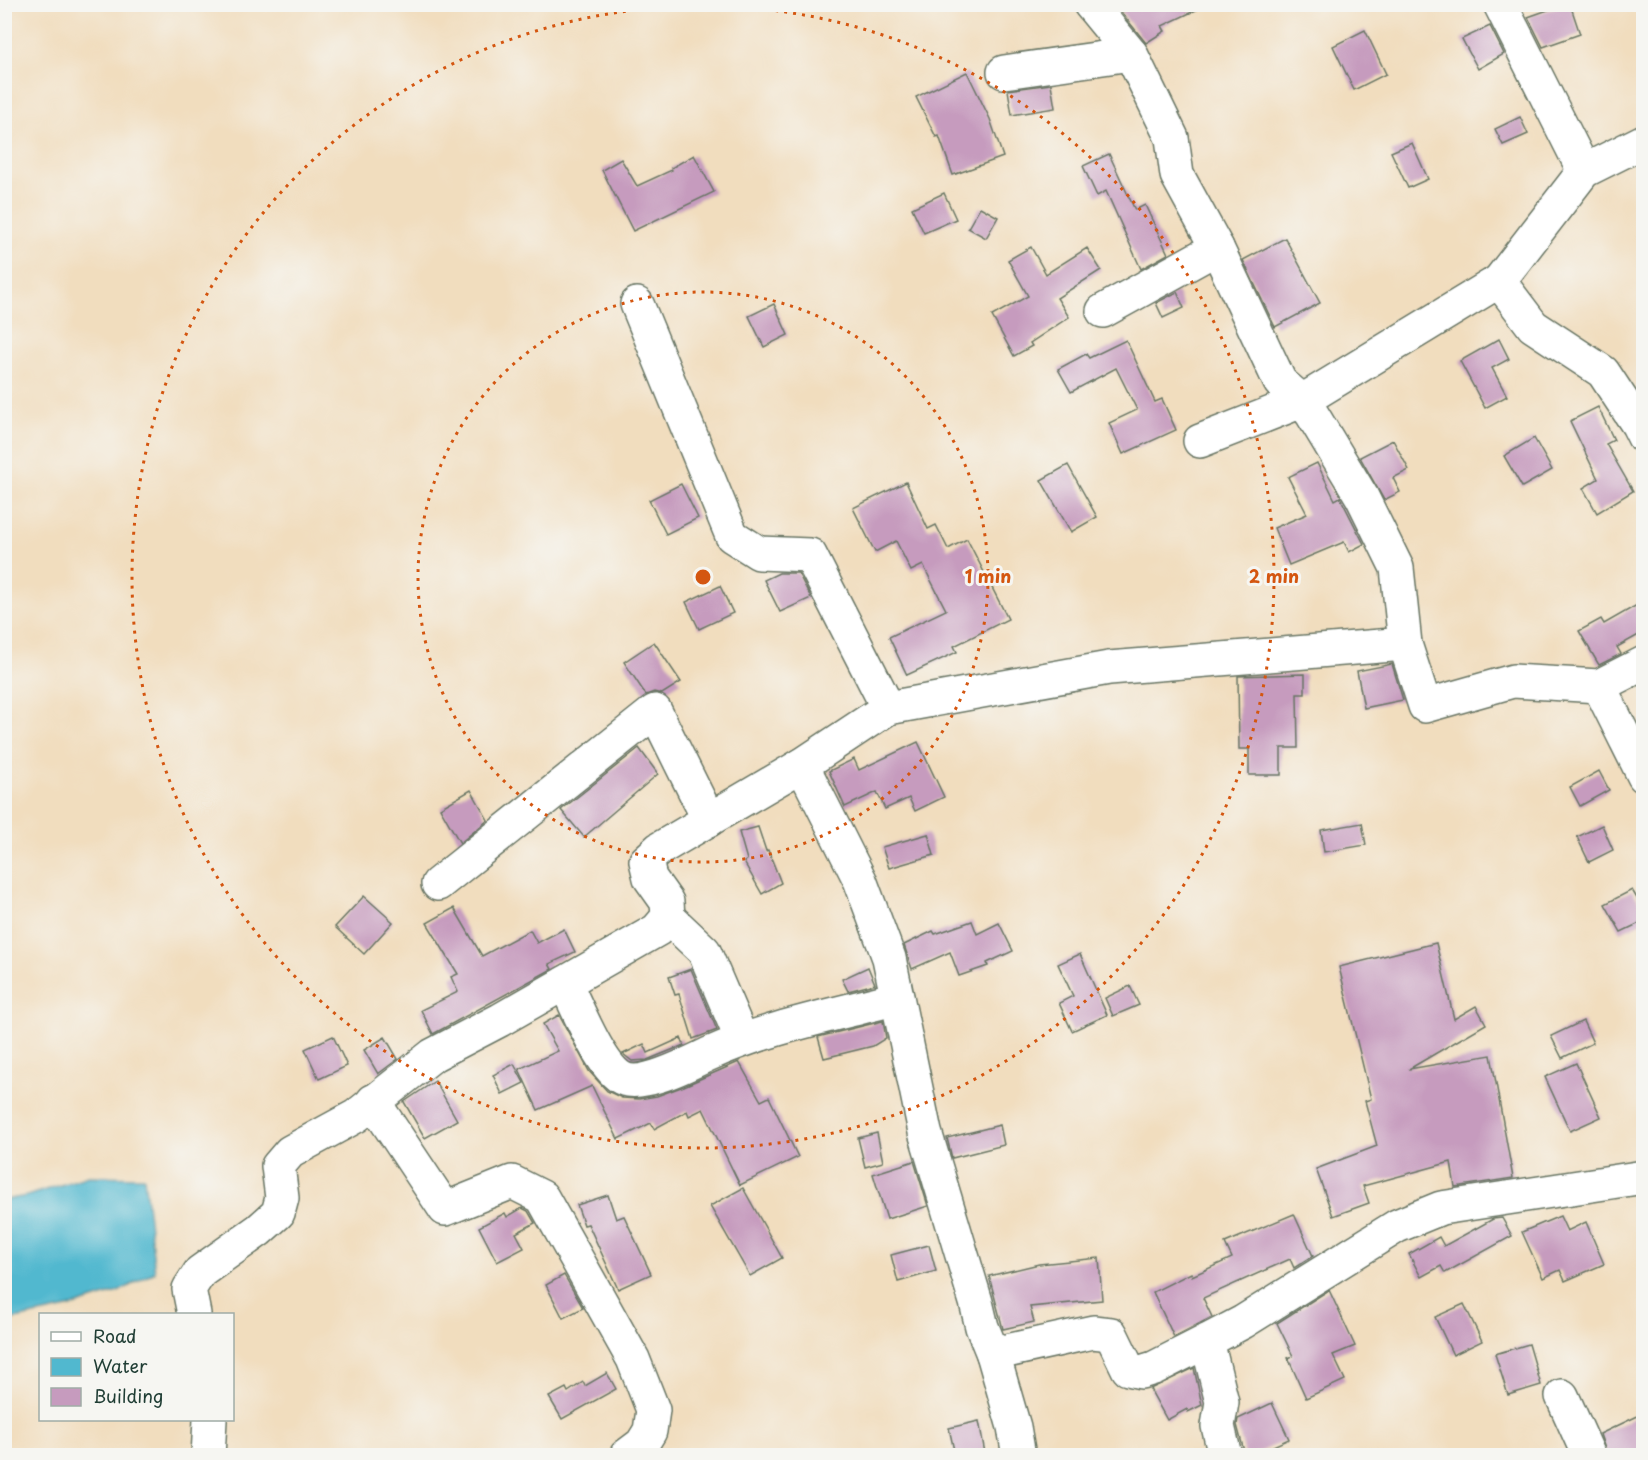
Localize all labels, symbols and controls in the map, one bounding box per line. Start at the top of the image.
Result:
text: 1 min [965,562,1011,589]
text: 2 min [1249,562,1299,589]
centre of rings [693,567,713,587]
legend [39,1313,234,1421]
text: Road [93,1322,137,1349]
text: Water [93,1352,148,1379]
text: Building [93,1382,163,1409]

